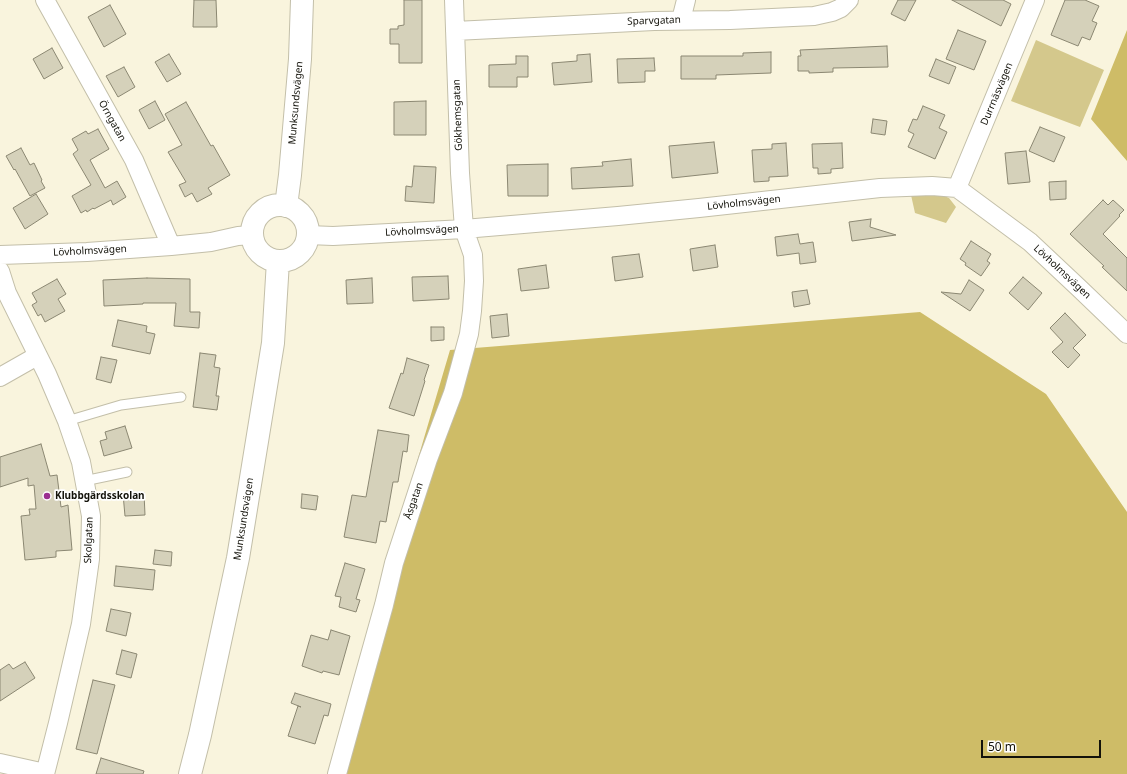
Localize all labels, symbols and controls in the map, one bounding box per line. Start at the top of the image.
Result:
street label: Sparvgatan [627,14,681,28]
street label: Munksundsvägen [286,61,306,145]
street label: Durrnäsvägen [978,61,1016,127]
street label: Gökhemsgatan [451,79,465,151]
street label: Örngatan [96,98,128,144]
street label: Lövholmsvägen [707,193,781,213]
street label: Lövholmsvägen [385,223,459,239]
street label: Lövholmsvägen [1031,242,1093,302]
street label: Lövholmsvägen [53,243,127,259]
street label: Munksundsvägen [232,477,256,561]
street label: Åsgatan [402,481,426,521]
place label: Klubbgärdsskolan [55,490,145,502]
marker: Klubbgärdsskolan [42,491,52,501]
street label: Skolgatan [82,516,96,564]
scale bar [983,732,1103,758]
text: 50 m [988,738,1016,755]

